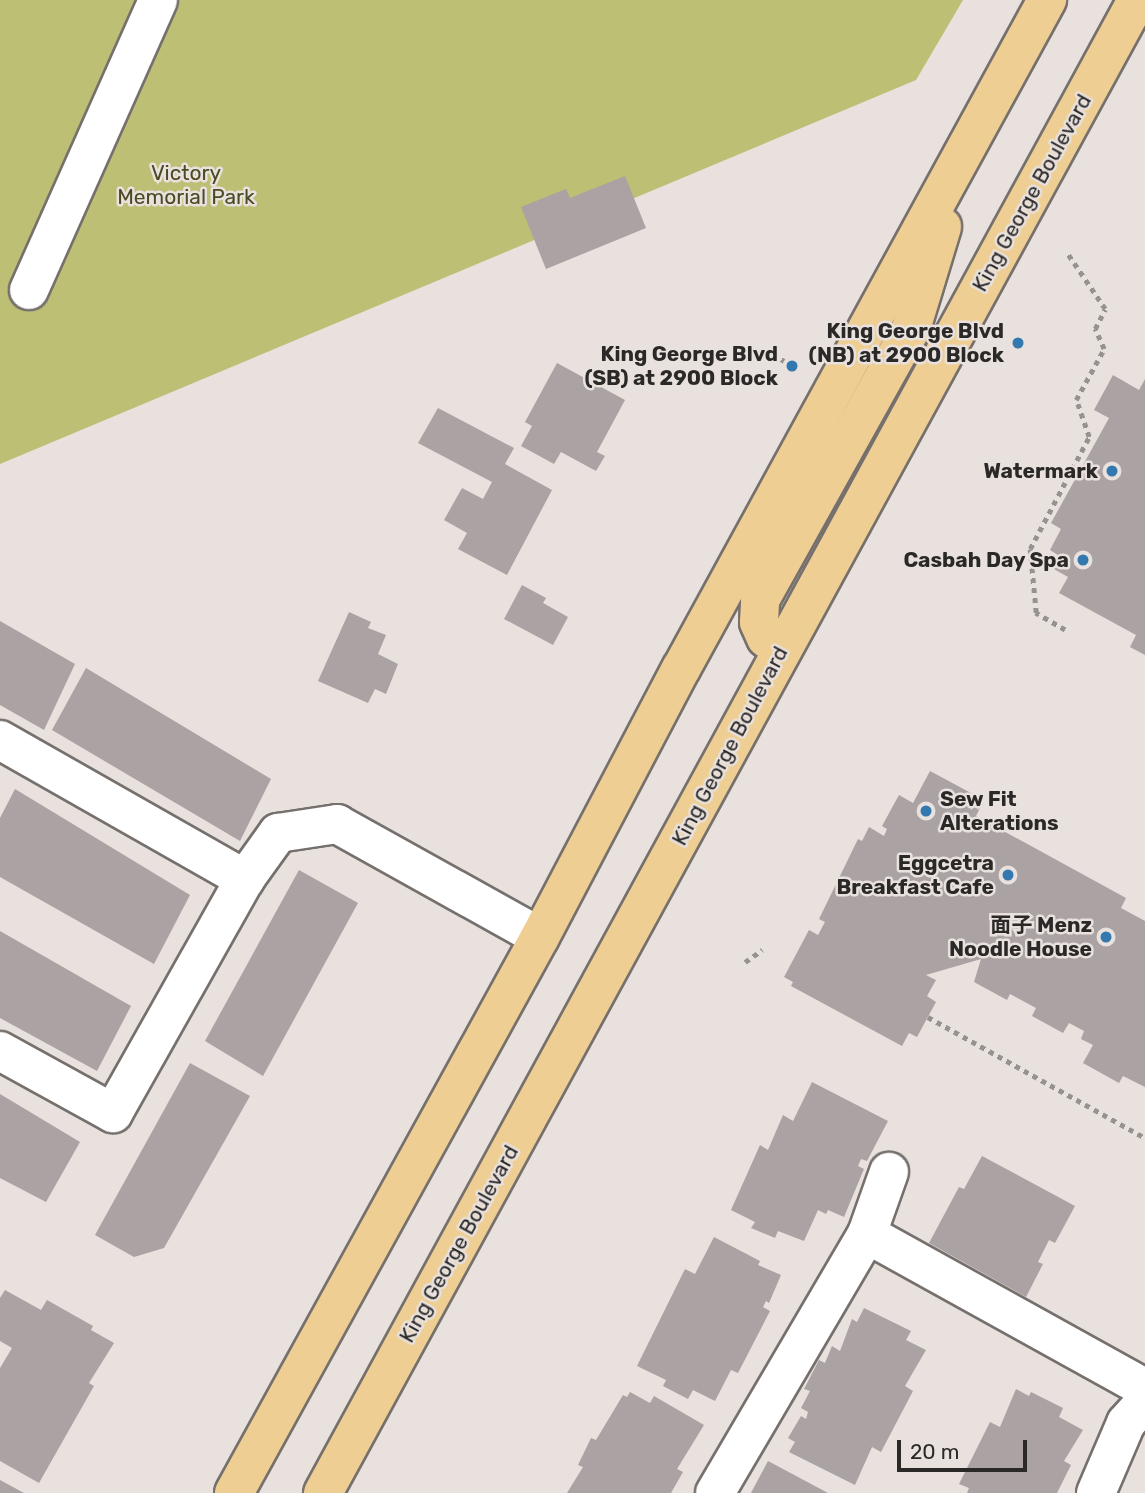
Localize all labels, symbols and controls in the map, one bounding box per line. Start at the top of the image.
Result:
street label: King George Boulevard [967,90,1097,296]
park label: Victory Memorial Park [117,160,255,210]
place label: King George Blvd (NB) at 2900 Block [808,318,1004,368]
marker: King George Blvd (NB) at 2900 Block [1010,335,1026,351]
place label: King George Blvd (SB) at 2900 Block [585,341,778,391]
marker: King George Blvd (SB) at 2900 Block [784,358,800,374]
place label: Watermark [983,458,1098,484]
marker: Watermark [1104,463,1120,479]
place label: Casbah Day Spa [903,547,1069,573]
marker: Casbah Day Spa [1075,552,1091,568]
street label: King George Boulevard [667,642,793,850]
place label: Sew Fit Alterations [940,786,1059,836]
marker: Sew Fit Alterations [918,803,934,819]
place label: Eggcetra Breakfast Cafe [837,850,994,900]
marker: Eggcetra Breakfast Cafe [1000,867,1016,883]
place label: 面子 Menz Noodle House [949,912,1092,962]
marker: 面子 Menz Noodle House [1098,929,1114,945]
street label: King George Boulevard [394,1141,524,1347]
scale bar [900,1426,1030,1470]
text: 20 m [910,1439,959,1464]

